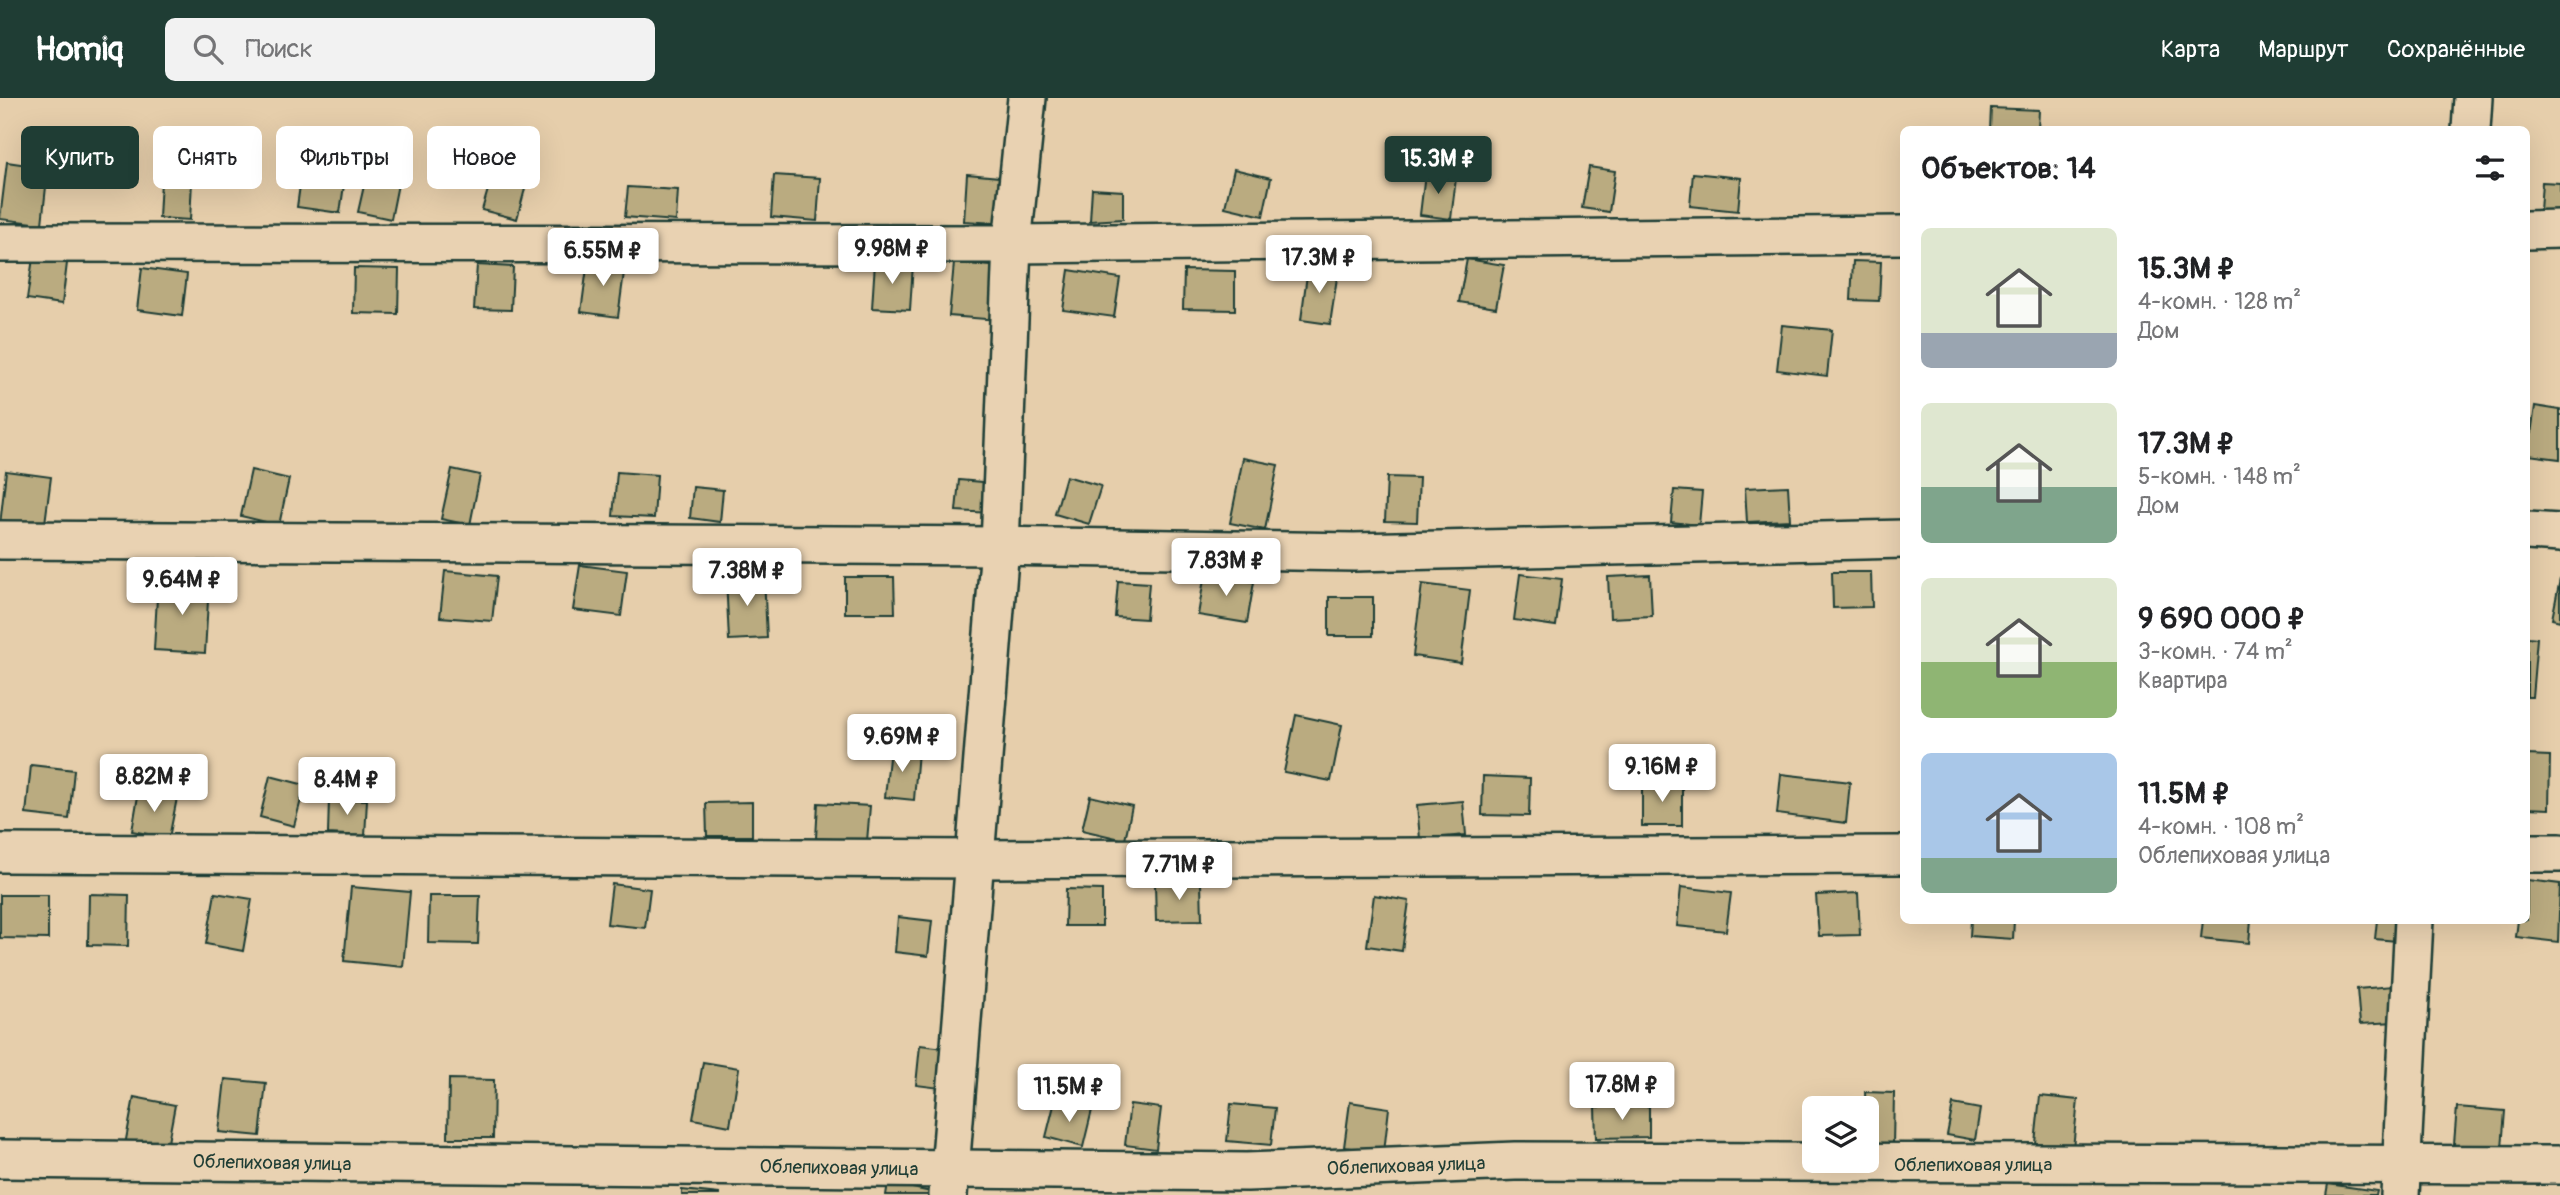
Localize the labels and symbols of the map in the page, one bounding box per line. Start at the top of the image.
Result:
pin: 15.3M ₽ [1373,136,1503,196]
pin: 9.98M ₽ [827,226,957,286]
pin: 6.55M ₽ [538,228,668,288]
pin: 17.3M ₽ [1254,236,1384,295]
pin: 7.83M ₽ [1161,538,1291,598]
pin: 7.38M ₽ [682,548,812,608]
pin: 9.64M ₽ [117,558,247,617]
pin: 9.69M ₽ [837,714,967,774]
pin: 9.16M ₽ [1597,744,1727,804]
pin: 8.82M ₽ [89,754,219,814]
pin: 8.4M ₽ [290,758,404,817]
pin: 7.71M ₽ [1114,842,1244,902]
pin: 17.8M ₽ [1557,1062,1687,1122]
pin: 11.5M ₽ [1004,1065,1134,1124]
street label: Облепиховая улица [192,1150,352,1176]
street label: Облепиховая улица [1326,1151,1486,1181]
street label: Облепиховая улица [1894,1153,2053,1177]
street label: Облепиховая улица [759,1155,919,1181]

